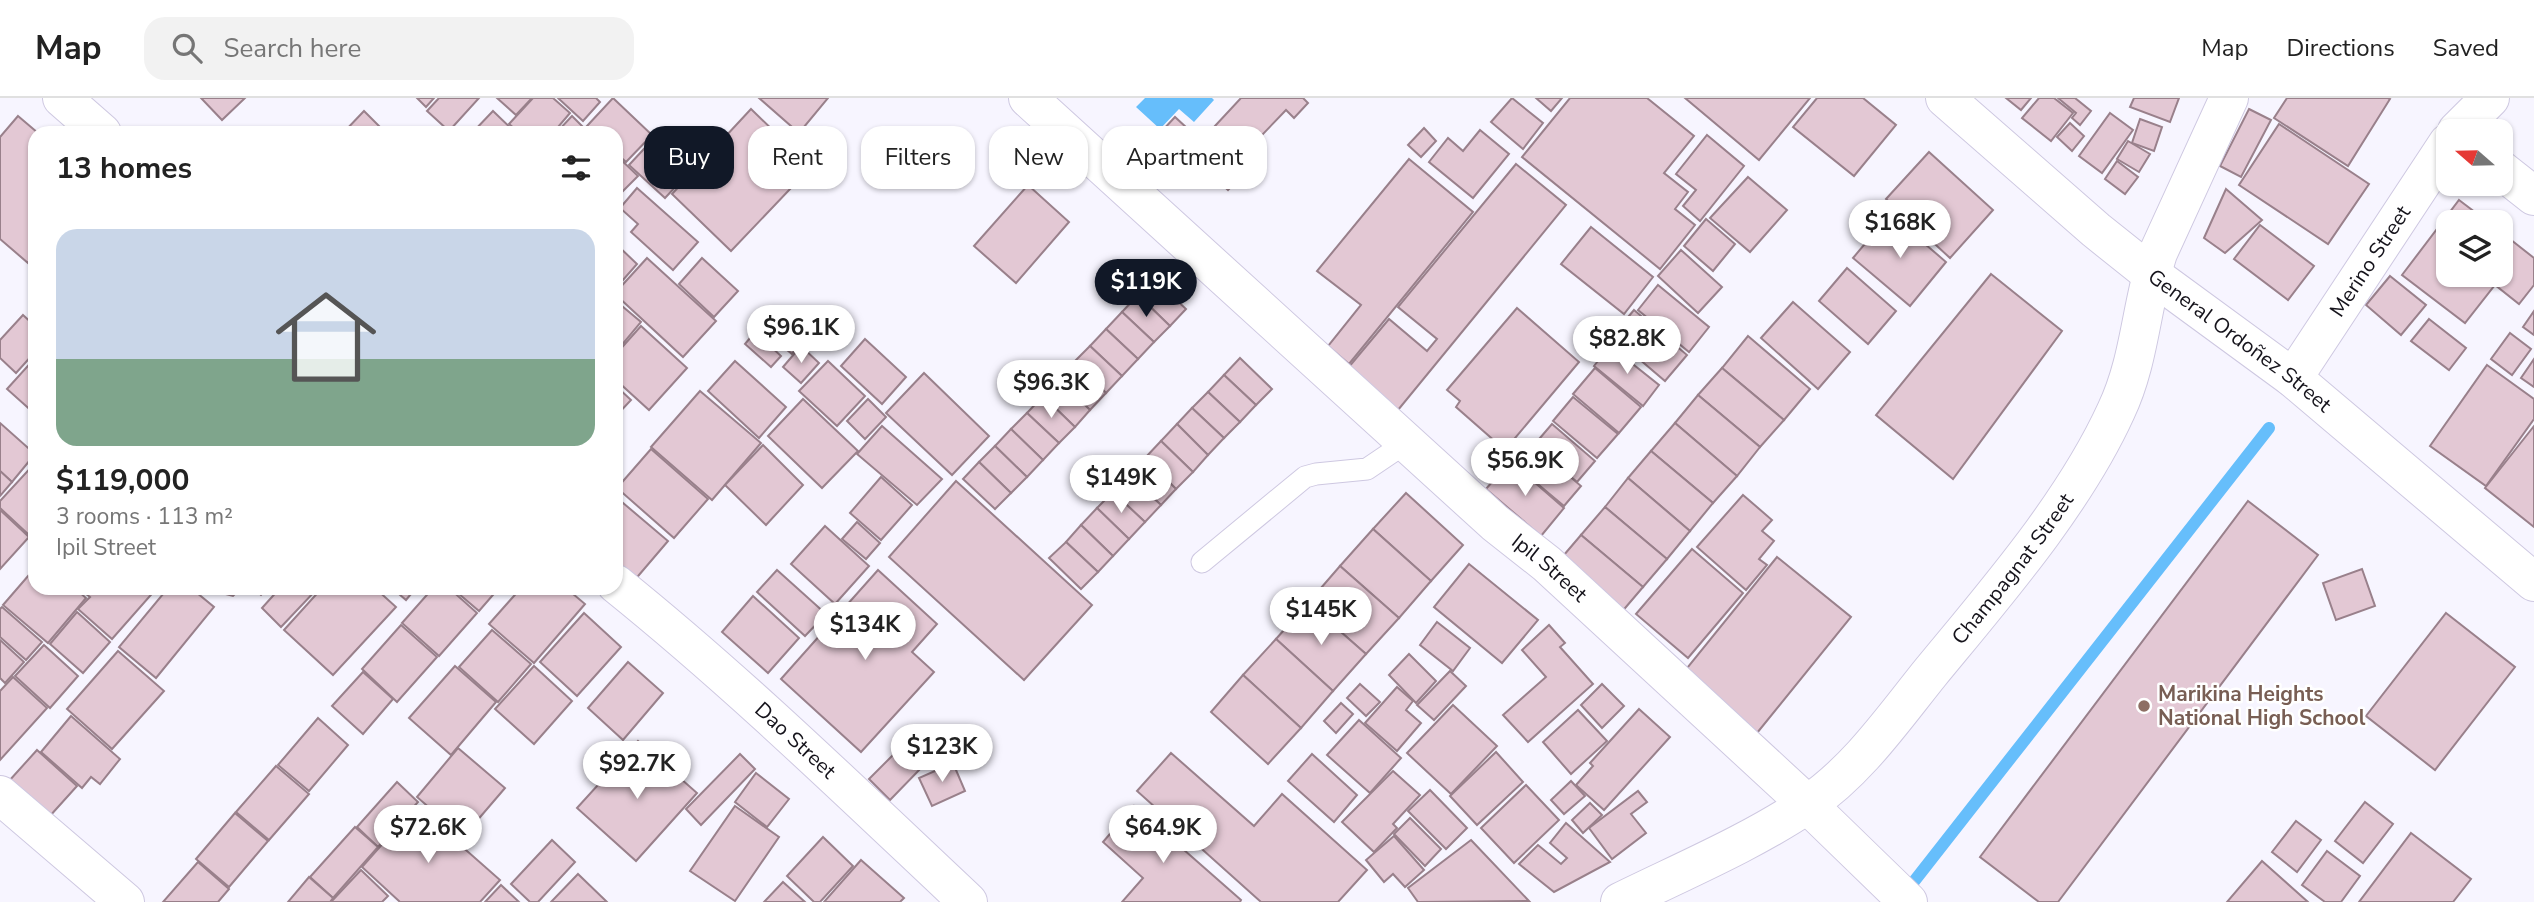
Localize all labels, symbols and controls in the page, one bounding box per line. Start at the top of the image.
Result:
search box [144,17,634,80]
text: Map [35,26,102,71]
icon: search [168,29,206,67]
text: Search here [224,31,361,66]
text: Map [2201,32,2248,64]
text: Directions [2286,32,2395,64]
text: Saved [2433,32,2499,64]
north arrow [2436,119,2513,196]
map controls [2436,119,2513,287]
chip: Buy [644,126,734,189]
chip: Rent [748,126,847,189]
chip: Filters [861,126,975,189]
chip: New [989,126,1088,189]
chip: Apartment [1102,126,1267,189]
text: 13 homes [56,148,192,189]
icon: filters [557,149,595,187]
street label: Merino Street [2323,199,2417,322]
pin: $168K [1851,200,1949,260]
text: $168K [1865,207,1935,238]
button: layers [2436,210,2513,287]
pin: $119K [1097,260,1195,319]
street label: General Ordoñez Street [2142,262,2338,419]
text: $119K [1111,266,1181,297]
icon: home [263,274,389,400]
pin: $96.1K [744,306,858,365]
text: $96.1K [763,312,839,343]
pin: $82.8K [1570,316,1684,376]
text: $82.8K [1589,323,1665,354]
pin: $96.3K [994,360,1108,420]
text: $96.3K [1013,367,1089,398]
pin: $56.9K [1468,438,1582,498]
text: $56.9K [1487,445,1563,476]
pin: $149K [1072,456,1170,515]
text: $119,000 [56,460,189,501]
text: $149K [1086,462,1156,493]
street label: Champagnat Street [1945,487,2080,650]
text: 3 rooms · 113 m² [56,501,233,532]
street label: Ipil Street [1506,527,1594,609]
text: Ipil Street [56,532,156,563]
pin: $145K [1272,588,1370,647]
text: $145K [1286,594,1356,625]
pin: $134K [816,602,914,662]
text: $134K [830,609,900,640]
place label: Marikina Heights National High School [2158,680,2366,732]
street label: Dao Street [749,696,843,785]
marker: Marikina Heights National High School [2136,698,2152,714]
pin: $123K [893,724,991,784]
text: $123K [907,731,977,762]
pin: $92.7K [580,742,694,801]
text: $92.7K [599,748,675,779]
pin: $72.6K [371,806,485,865]
pin: $64.9K [1106,806,1220,865]
text: $72.6K [390,812,466,843]
text: $64.9K [1125,812,1201,843]

